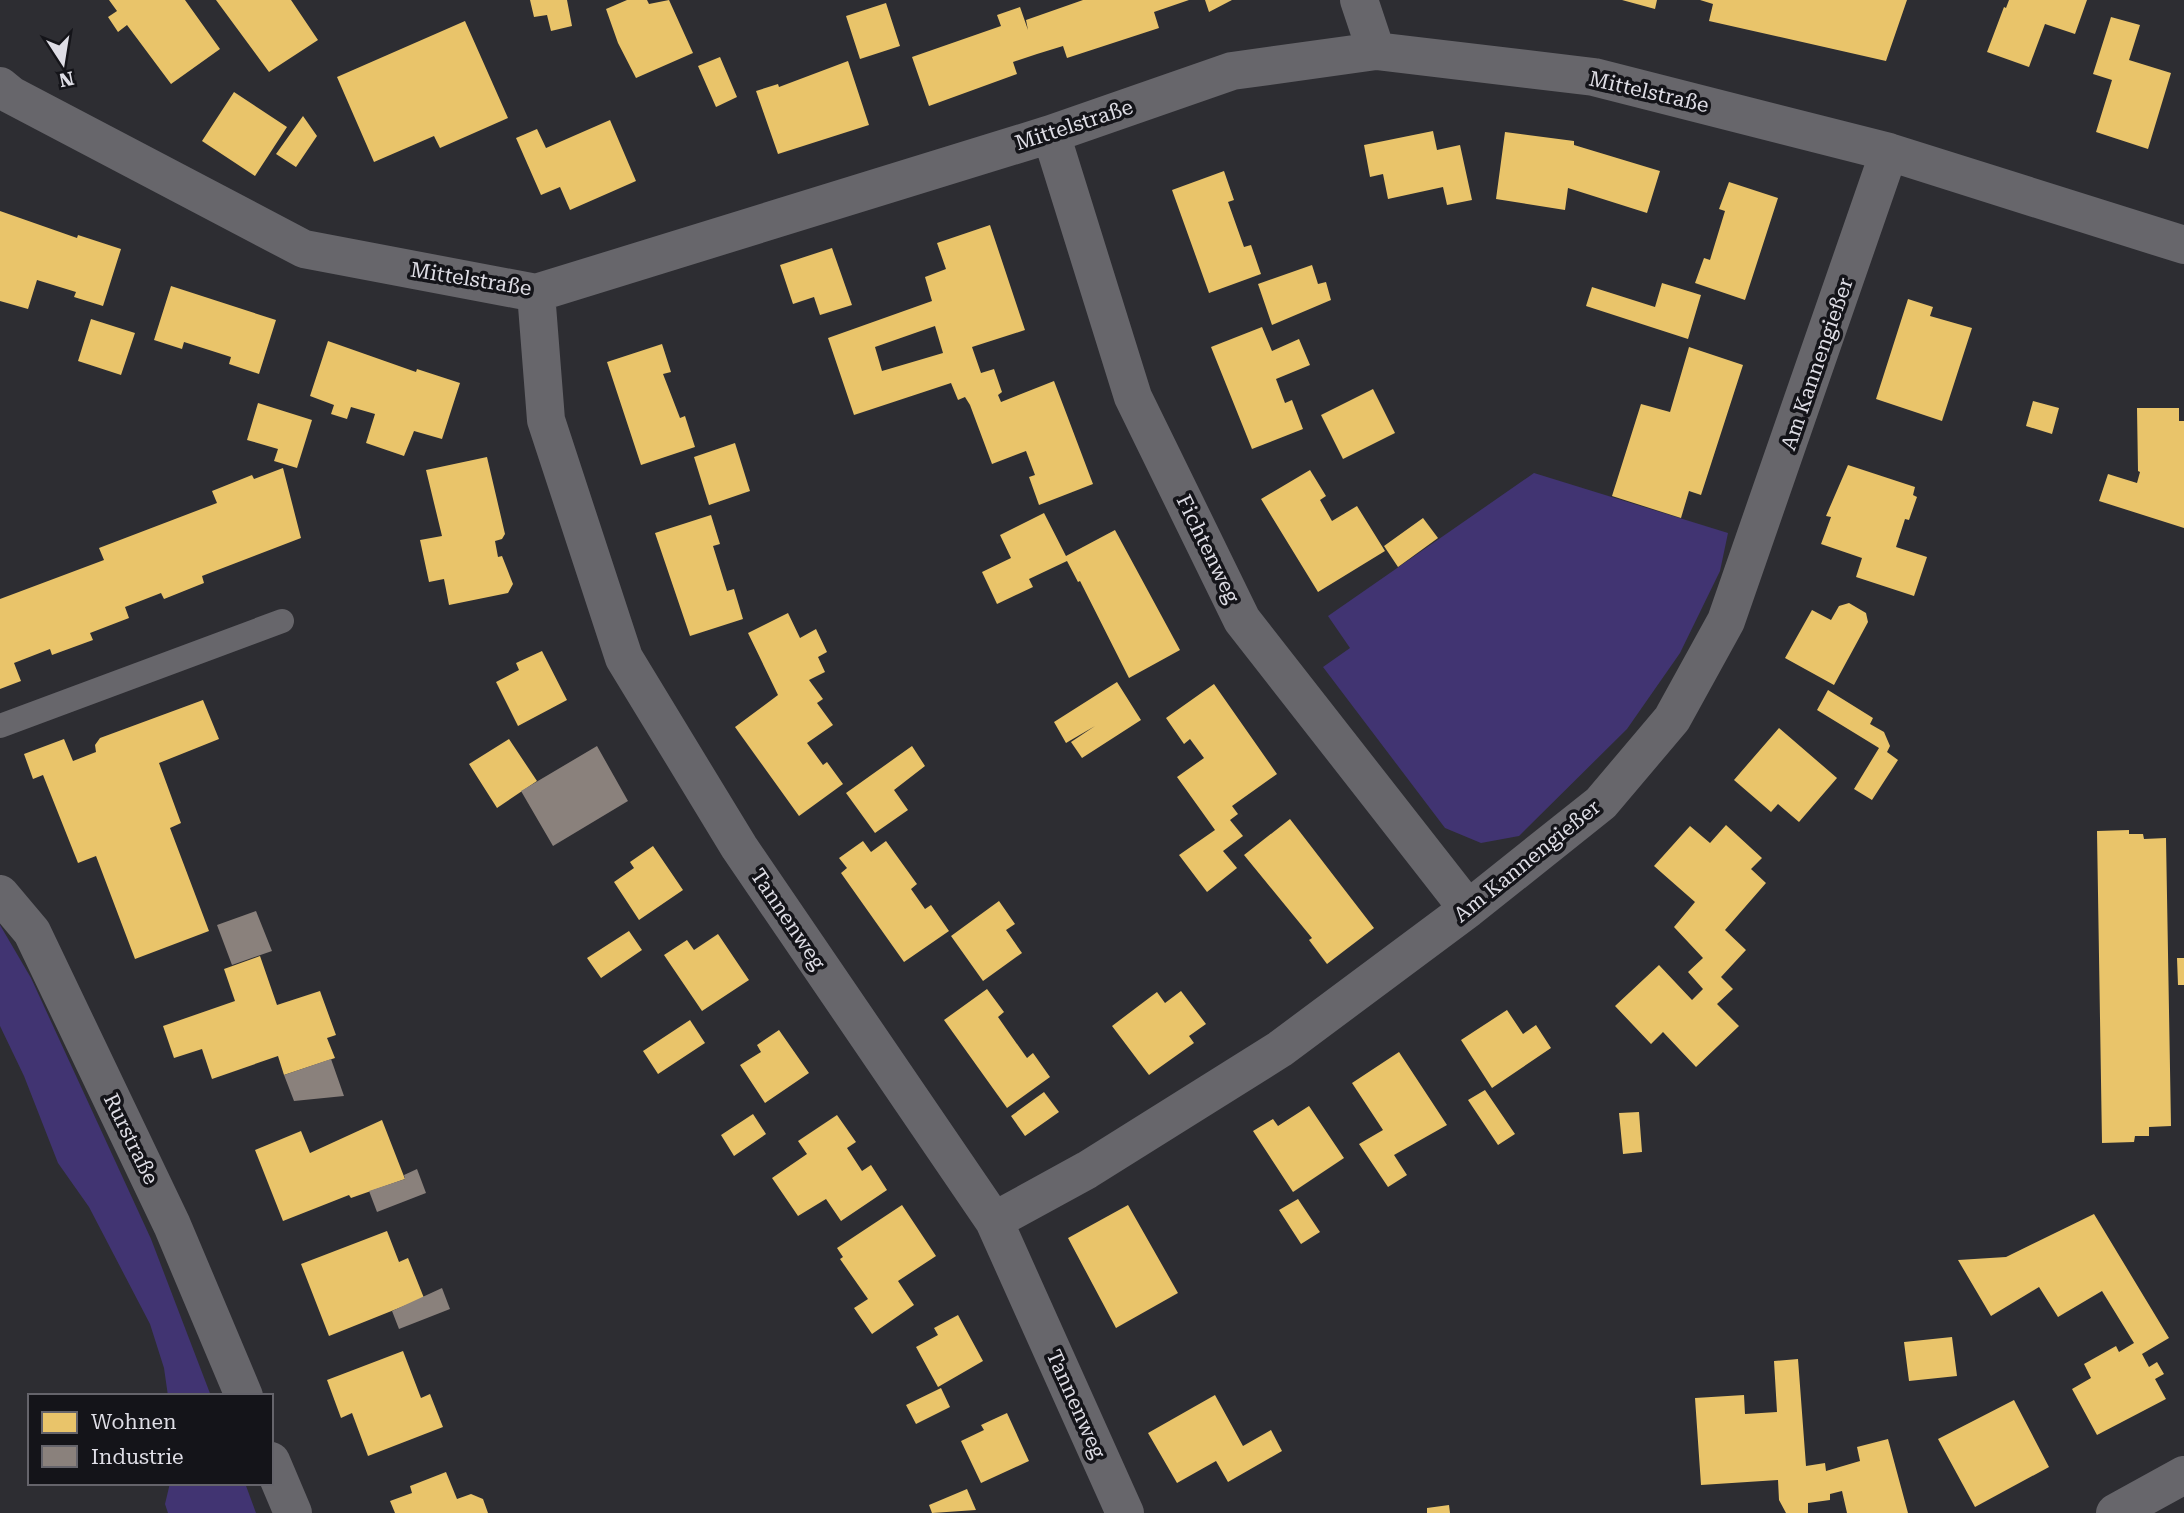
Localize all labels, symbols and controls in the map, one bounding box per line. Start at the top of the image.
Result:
north arrow [28,28,98,98]
text: N [57,66,76,92]
street label: Mittelstraße [1587,67,1711,117]
street label: Mittelstraße [1012,95,1136,155]
street label: Mittelstraße [409,258,533,300]
street label: Am Kannengießer [1776,274,1858,453]
street label: Fichtenweg [1171,491,1245,607]
street label: Am Kannengießer [1449,795,1605,927]
street label: Tannenweg [746,864,831,974]
street label: Rurstraße [99,1090,163,1188]
street label: Tannenweg [1041,1346,1111,1462]
legend [28,1394,273,1485]
text: Wohnen [91,1410,177,1434]
text: Industrie [91,1445,184,1469]

